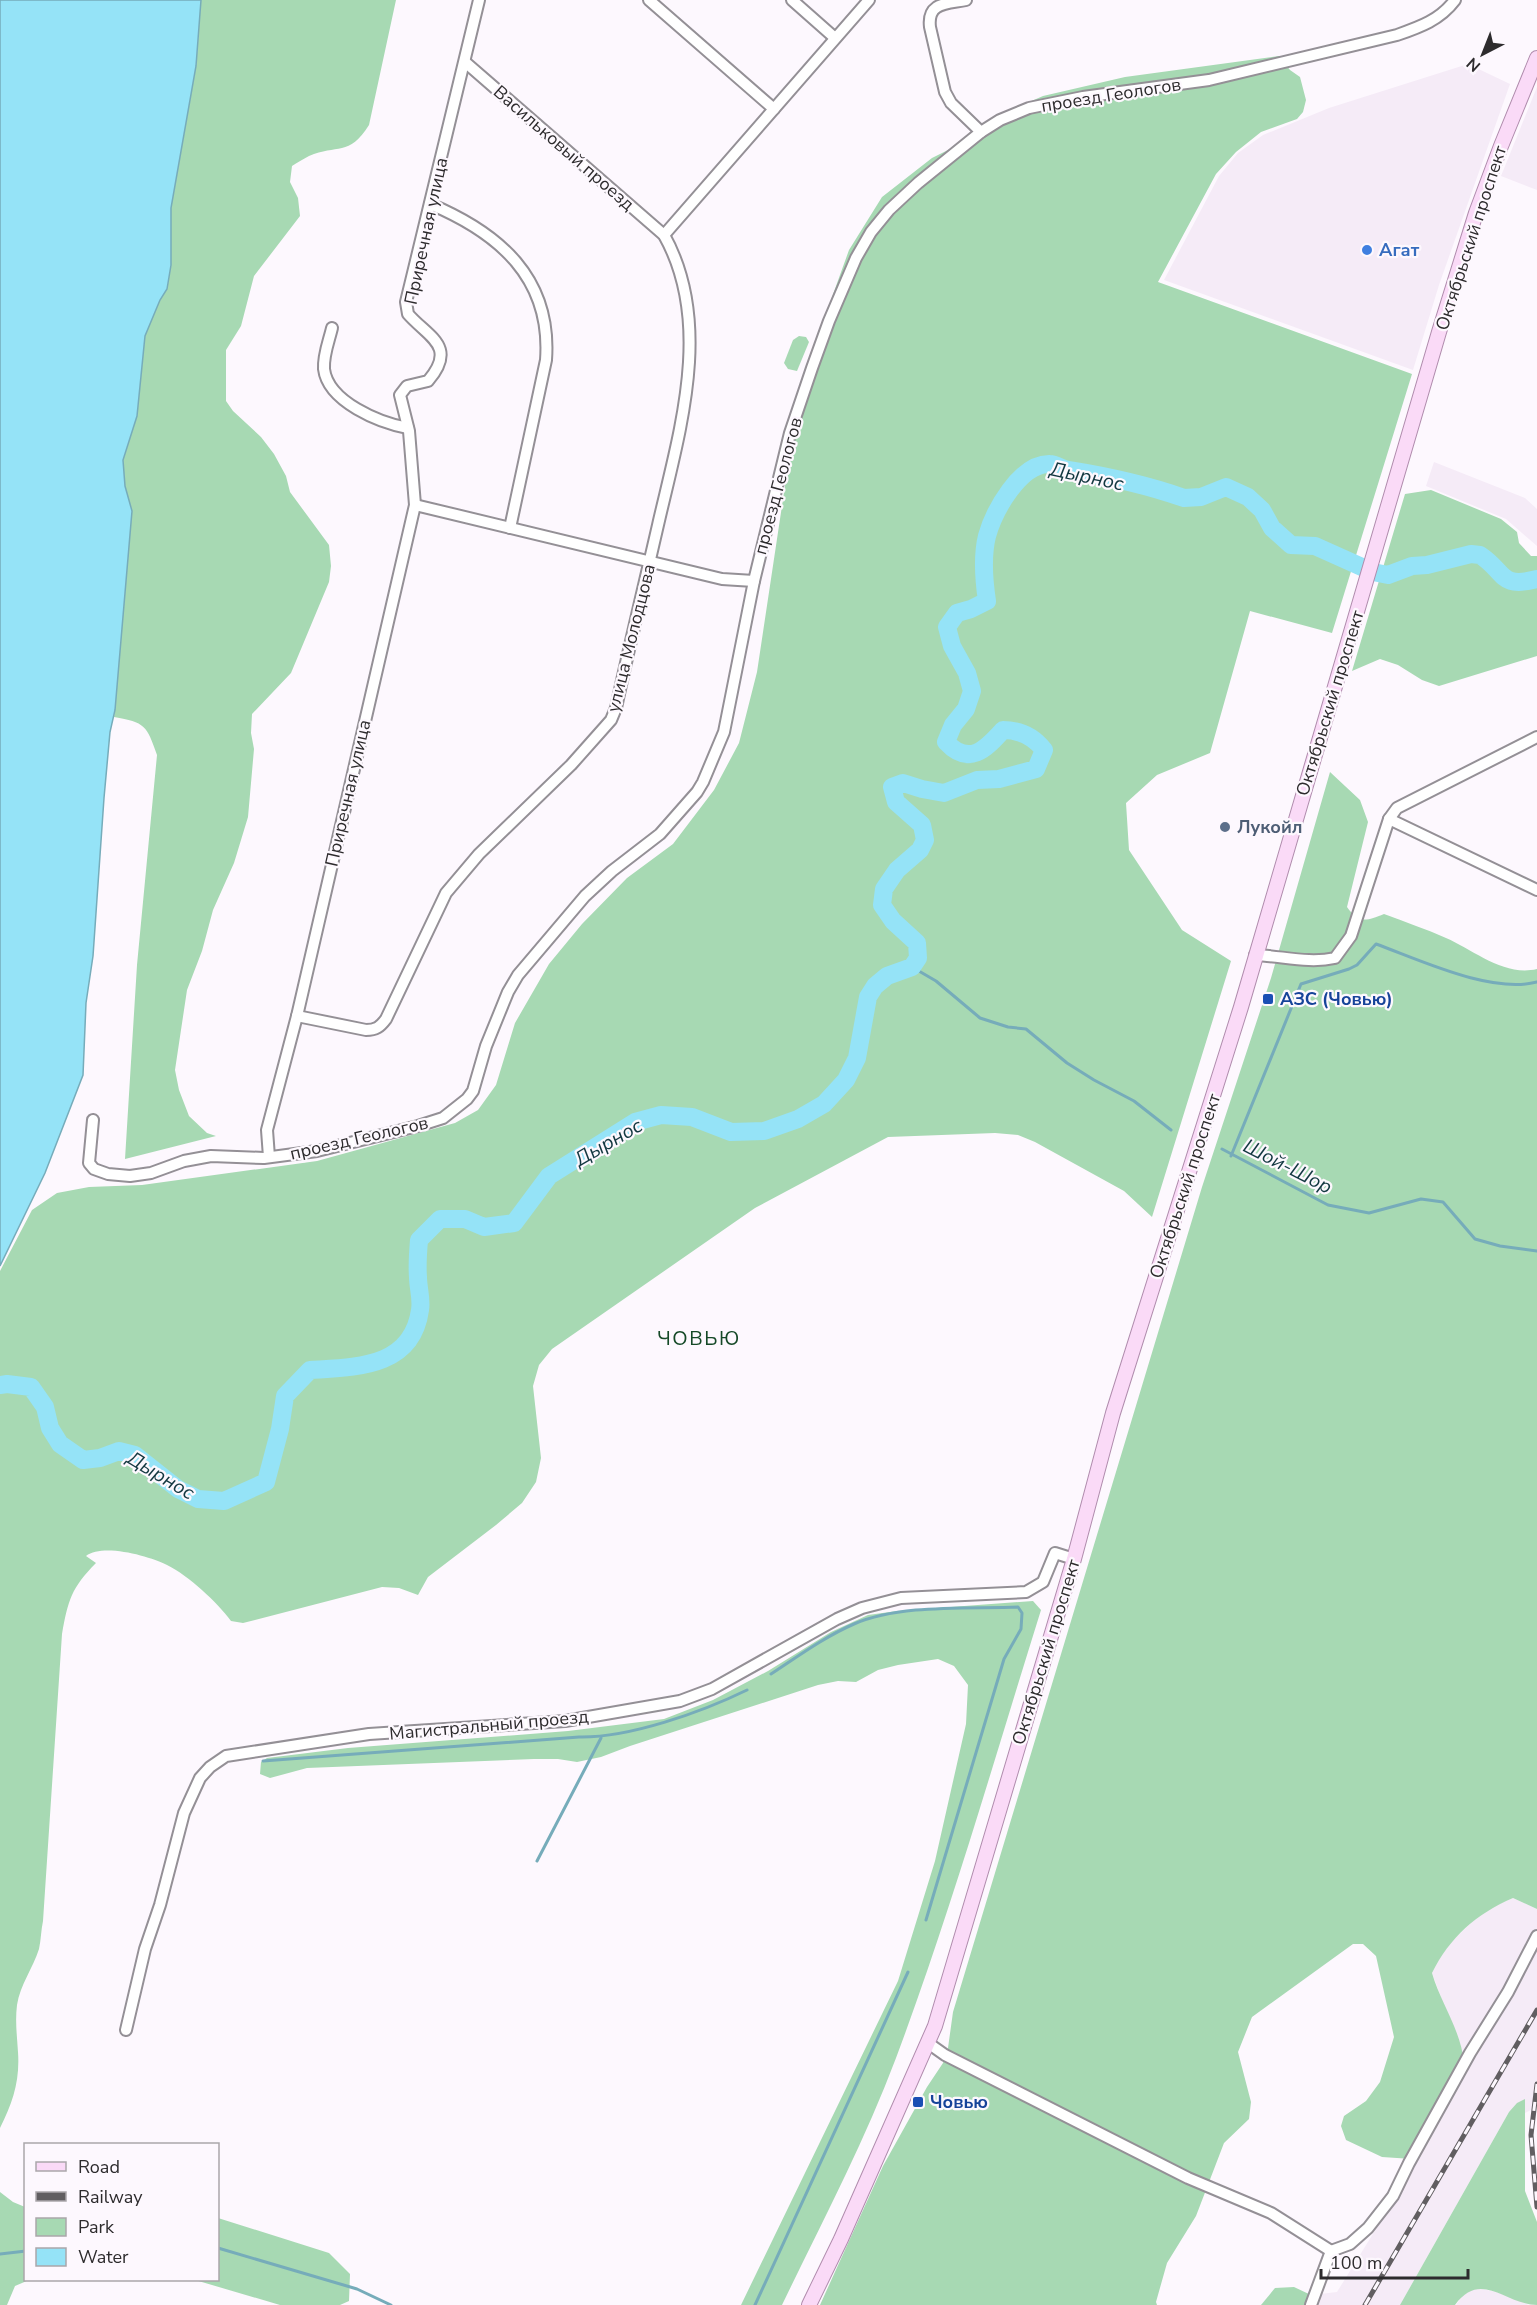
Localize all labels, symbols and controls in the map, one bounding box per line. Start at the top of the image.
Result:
north arrow [1453,24,1513,84]
text: N [1462,52,1485,77]
street label: проезд Геологов [1039,72,1183,118]
street label: Васильковый проезд [488,80,640,216]
street label: Октябрьский проспект [1430,143,1512,333]
street label: Приречная улица [399,155,453,307]
place label: Агат [1379,238,1420,262]
marker: Агат [1360,243,1374,257]
street label: проезд Геологов [748,415,808,557]
water label: Дырнос [1047,455,1127,498]
street label: улица Молодцова [601,561,661,715]
street label: Октябрьский проспект [1290,607,1370,799]
street label: Приречная улица [319,717,377,869]
place label: Лукойл [1237,815,1303,839]
marker: Лукойл [1218,820,1232,834]
place label: АЗС (Човью) [1280,987,1393,1011]
marker: АЗС (Човью) [1261,992,1275,1006]
street label: Октябрьский проспект [1144,1091,1226,1281]
street label: проезд Геологов [287,1110,431,1166]
water label: Дырнос [568,1112,648,1173]
water label: Шой-Шор [1239,1132,1337,1200]
district label: ЧОВЬЮ [657,1325,741,1352]
water label: Дырнос [121,1444,200,1506]
street label: Октябрьский проспект [1006,1556,1086,1748]
street label: Магистральный проезд [388,1704,590,1746]
place label: Човью [930,2090,988,2114]
marker: Човью [911,2095,925,2109]
legend [24,2143,219,2281]
text: Road [78,2155,120,2179]
text: Railway [78,2185,143,2209]
text: Park [78,2215,115,2239]
scale bar [1321,2242,1468,2280]
text: Water [78,2245,129,2269]
text: 100 m [1330,2251,1382,2275]

